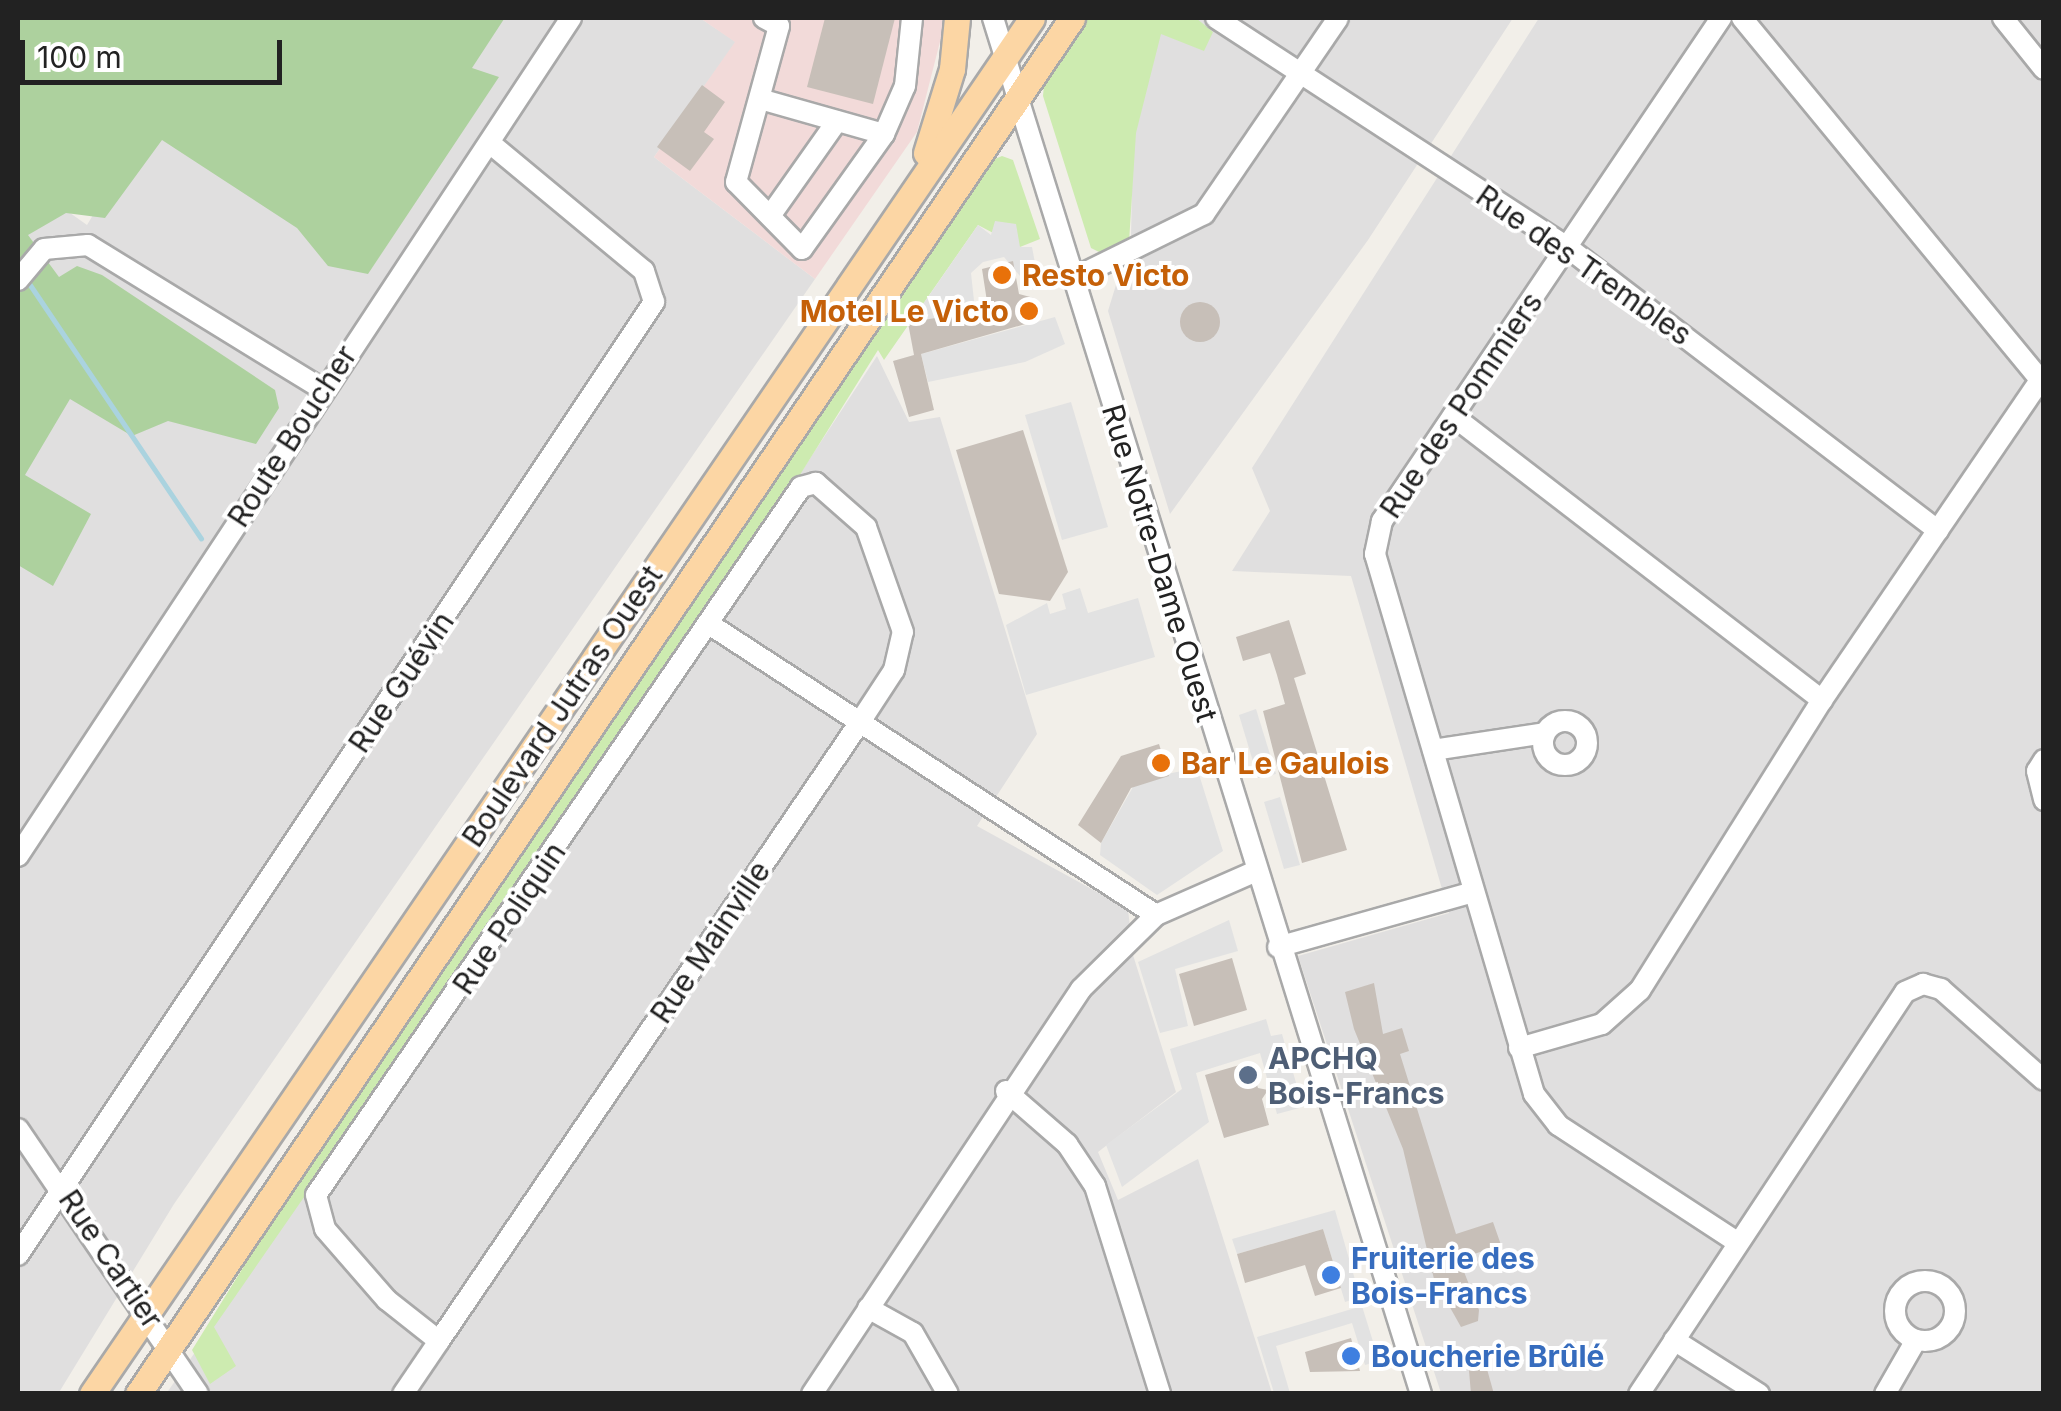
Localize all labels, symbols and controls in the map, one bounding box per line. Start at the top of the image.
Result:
scale bar [25,20,288,82]
text: 100 m [37,39,122,75]
street label: Rue des Trembles [1470,177,1698,353]
place label: Resto Victo [1022,257,1189,293]
marker: Resto Victo [991,264,1013,286]
street label: Rue des Pommiers [1372,285,1550,525]
place label: Motel Le Victo [800,293,1009,329]
marker: Motel Le Victo [1018,300,1040,322]
street label: Route Boucher [220,339,364,533]
street label: Rue Notre-Dame Ouest [1095,400,1225,726]
street label: Boulevard Jutras Ouest [454,558,670,854]
street label: Rue Guévin [341,605,461,759]
place label: Bar Le Gaulois [1181,745,1390,781]
marker: Bar Le Gaulois [1150,752,1172,774]
street label: Rue Poliquin [445,835,573,1001]
street label: Rue Mainville [643,854,777,1030]
place label: APCHQ Bois-Francs [1268,1040,1445,1110]
marker: APCHQ Bois-Francs [1237,1064,1259,1086]
street label: Rue Cartier [52,1183,170,1335]
place label: Fruiterie des Bois-Francs [1351,1240,1535,1310]
marker: Fruiterie des Bois-Francs [1320,1264,1342,1286]
place label: Boucherie Brûlé [1371,1338,1604,1374]
marker: Boucherie Brûlé [1340,1345,1362,1367]

